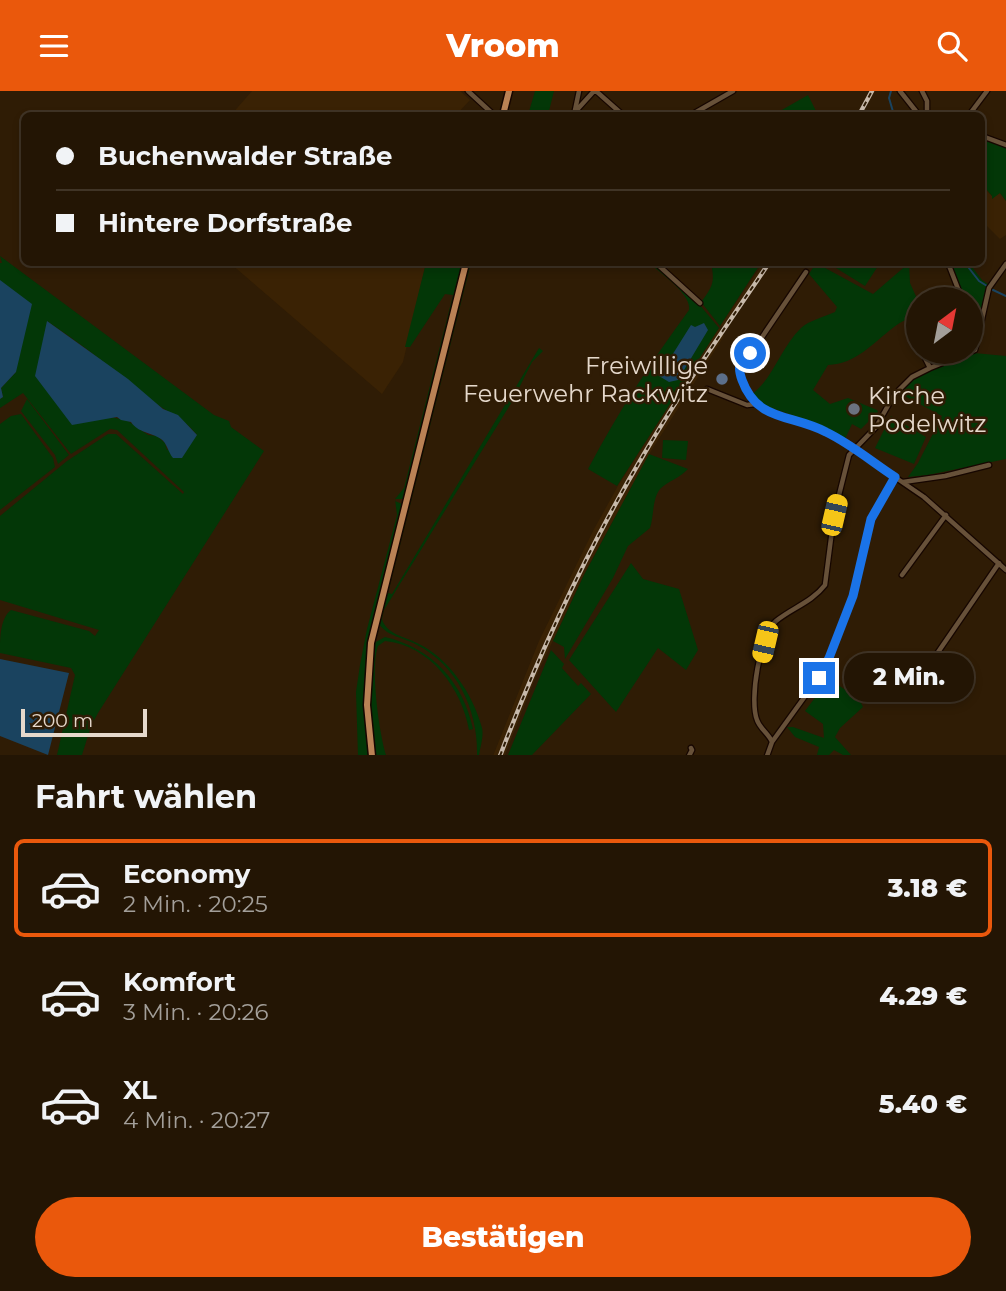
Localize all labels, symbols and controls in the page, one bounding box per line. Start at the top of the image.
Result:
text: Vroom [446,26,560,65]
icon: menu [35,27,73,65]
icon: search [933,27,971,65]
text: Buchenwalder Straße [98,140,392,172]
text: Hintere Dorfstraße [98,207,352,239]
north arrow [906,287,984,364]
map controls [906,287,983,364]
route start [734,337,766,369]
place label: Freiwillige Feuerwehr Rackwitz [463,351,708,408]
marker: Freiwillige Feuerwehr Rackwitz [714,371,730,387]
place label: Kirche Podelwitz [868,381,987,438]
marker: Kirche Podelwitz [846,401,862,417]
car [820,492,849,538]
car [751,619,780,665]
callout: 2 Min. [844,653,973,703]
route end [803,662,835,694]
text: 2 Min. [873,663,945,691]
scale bar [21,706,147,738]
text: 200 m [32,709,93,732]
text: Fahrt wählen [35,777,257,816]
icon: car [39,857,102,920]
text: Economy [123,858,250,890]
text: 3.18 € [888,872,967,904]
text: 2 Min. · 20:25 [123,890,268,918]
icon: car [39,965,102,1028]
text: Komfort [123,966,236,998]
text: 4.29 € [879,980,967,1012]
text: 3 Min. · 20:26 [123,998,269,1026]
icon: car [39,1073,102,1136]
text: XL [123,1074,157,1106]
text: 5.40 € [879,1088,967,1120]
text: 4 Min. · 20:27 [123,1106,270,1134]
button: Bestätigen [35,1197,971,1277]

